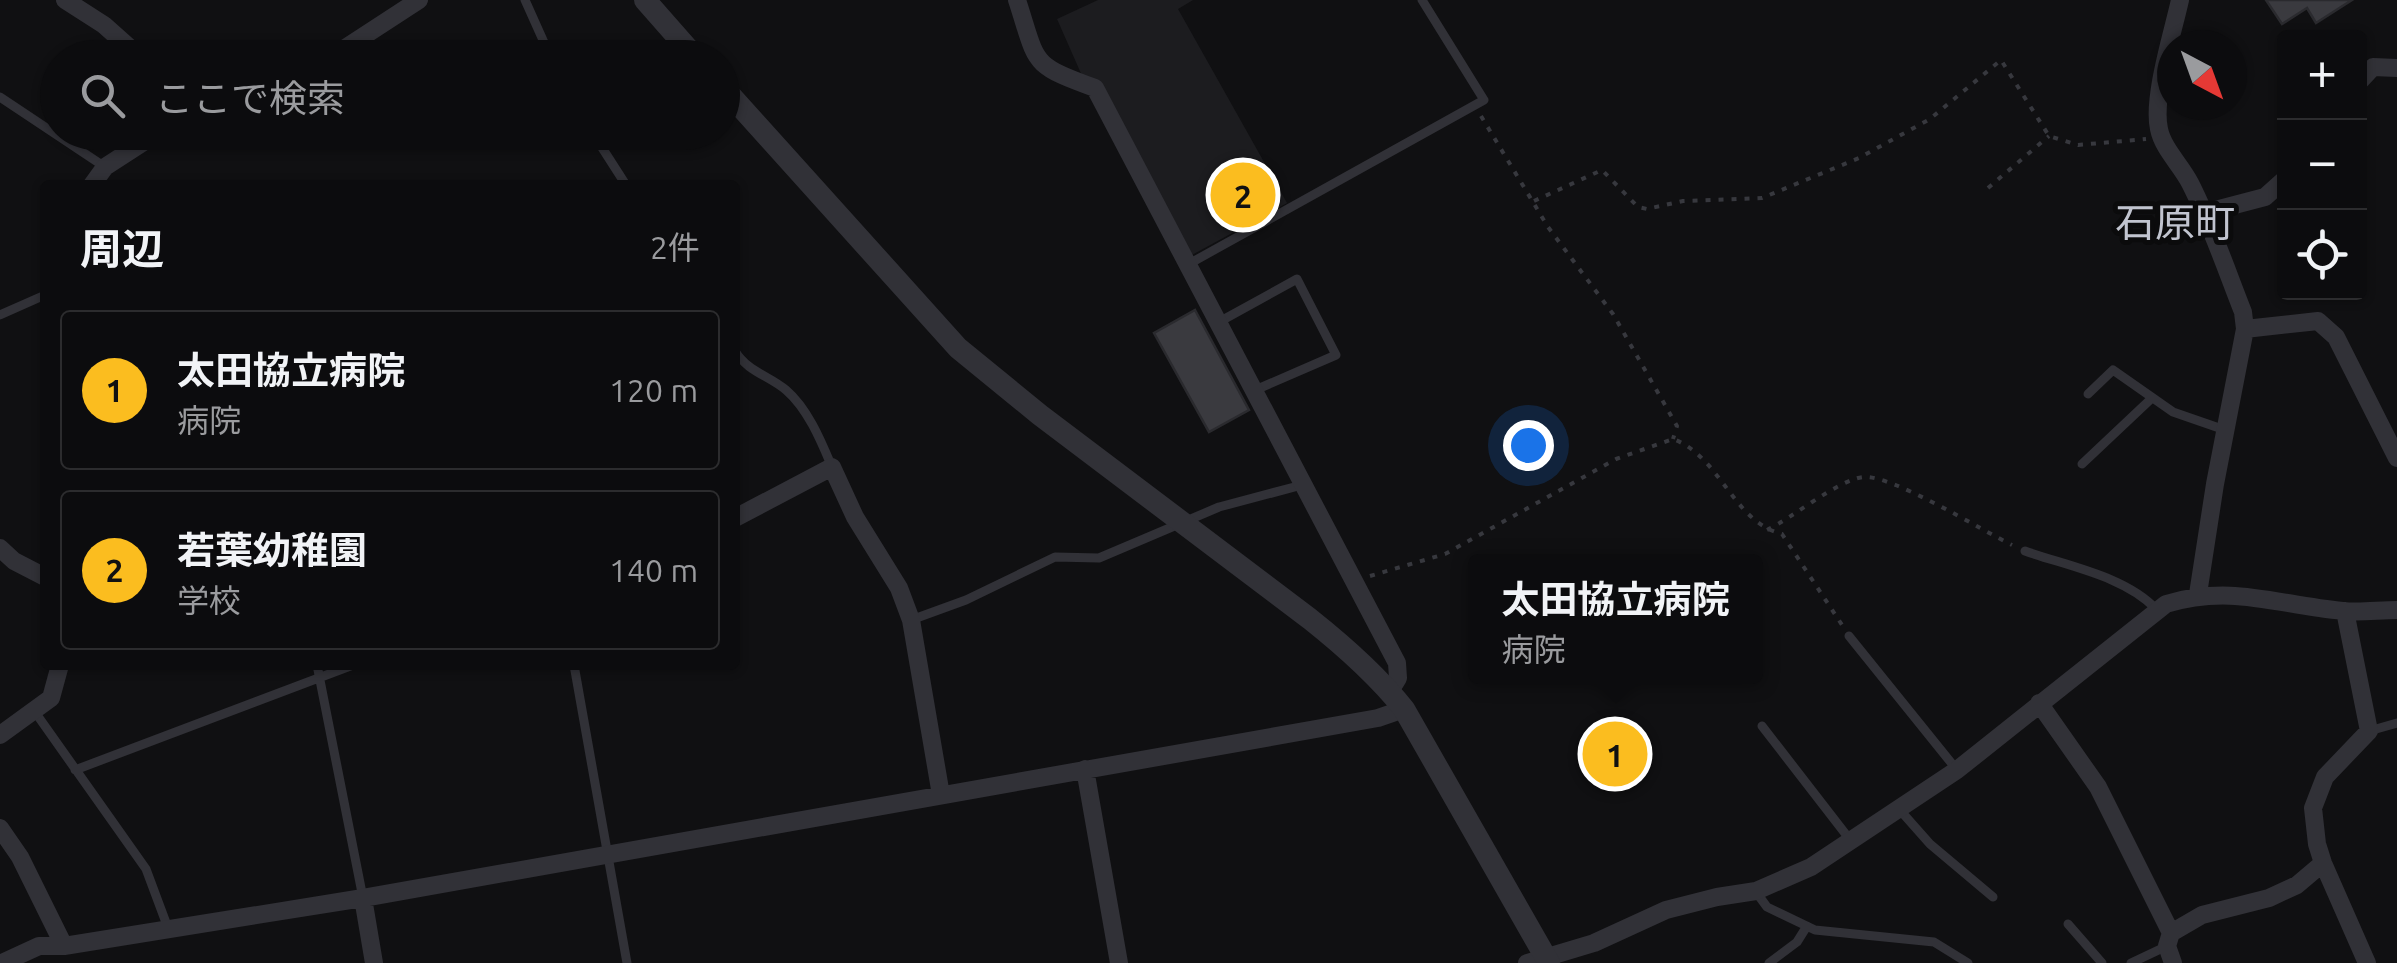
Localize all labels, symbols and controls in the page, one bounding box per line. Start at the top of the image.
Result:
north arrow [2157,30,2247,120]
map controls [2277,30,2367,300]
button: + [2277,30,2367,120]
search box [40,40,740,150]
icon: search [75,68,130,123]
text: ここで検索 [155,77,345,119]
button: − [2277,120,2367,210]
pin: 2 [1210,158,1276,232]
district label: 石原町 [2115,200,2235,245]
button: locate [2277,210,2367,300]
text: 周辺 [80,225,164,272]
text: 2件 [650,229,700,265]
text: 太田協立病院 [177,349,405,391]
text: 1 [105,372,124,408]
text: 120 m [609,372,698,408]
text: 病院 [177,402,241,438]
your location [1503,420,1554,471]
text: 若葉幼稚園 [177,529,367,571]
text: 2 [105,552,124,588]
text: 140 m [609,552,698,588]
popup [1468,554,1763,684]
text: 太田協立病院 [1501,578,1730,620]
text: 学校 [177,582,241,618]
text: 病院 [1501,631,1566,667]
pin: 1 [1582,716,1648,792]

